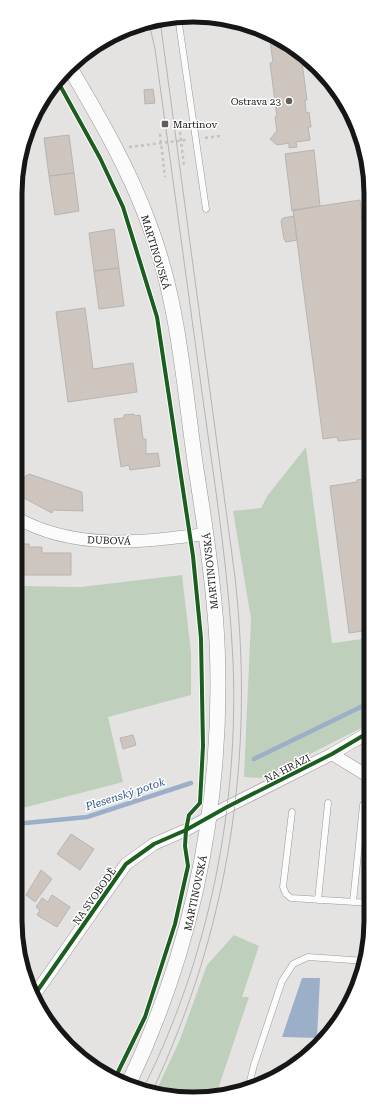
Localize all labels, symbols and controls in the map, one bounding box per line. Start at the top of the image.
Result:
place label: Ostrava 23 [231,96,281,107]
marker: Ostrava 23 [284,96,294,106]
marker: Martinov [160,119,170,129]
place label: Martinov [173,119,217,130]
street label: MARTINOVSKÁ [139,214,172,291]
street label: MARTINOVSKÁ [201,532,220,610]
street label: DUBOVÁ [87,534,131,547]
street label: NA HRÁZI [263,752,312,785]
water label: Plesenský potok [83,775,167,814]
street label: MARTINOVSKÁ [182,854,209,932]
street label: NA SVOBODĚ [71,866,118,927]

